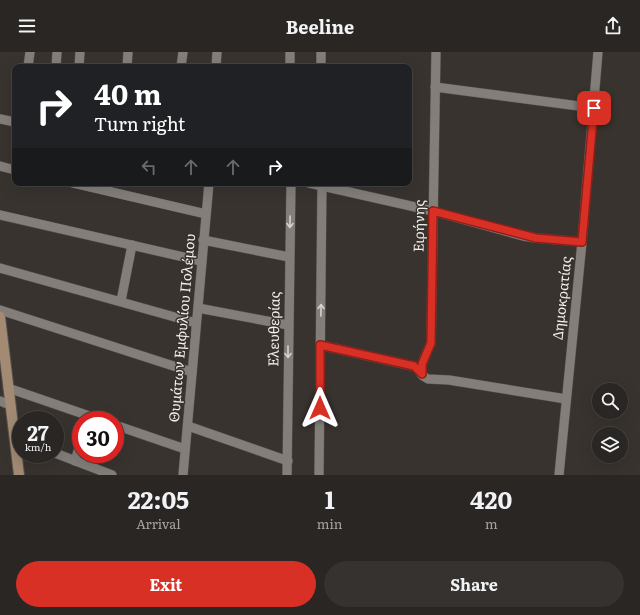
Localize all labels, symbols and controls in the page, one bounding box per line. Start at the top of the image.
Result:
text: Beeline [286,13,354,40]
icon: menu [16,15,38,37]
icon: share [602,15,624,37]
text: 40 m [94,72,162,114]
icon: right [28,80,80,132]
pin [577,91,611,125]
icon: arrive [583,97,605,119]
text: Turn right [94,110,185,137]
icon: left [138,156,160,178]
icon: ahead [180,156,202,178]
icon: ahead [222,156,244,178]
icon: right [264,156,286,178]
street label: Ειρήνης [408,200,428,252]
one-way arrow [286,215,294,228]
street label: Θυμάτων Εμφυλίου Πολέμου [163,233,199,423]
street label: Δημοκρατίας [547,255,575,341]
street label: Ελευθερίας [262,291,284,367]
one-way arrow [317,304,325,317]
one-way arrow [284,345,292,358]
map controls [592,383,628,463]
button: search [592,383,628,419]
position arrow [299,387,341,429]
speed limit sign: 30 [72,411,124,463]
text: 27 [27,417,49,447]
button: layers [592,427,628,463]
text: km/h [25,439,51,454]
text: 22:05 [128,481,189,516]
text: 1 [325,481,335,516]
text: 420 [470,481,512,516]
text: Arrival [136,514,181,533]
text: min [317,514,342,533]
text: m [485,514,498,533]
button: Exit [16,561,316,607]
button: Share [324,561,624,607]

